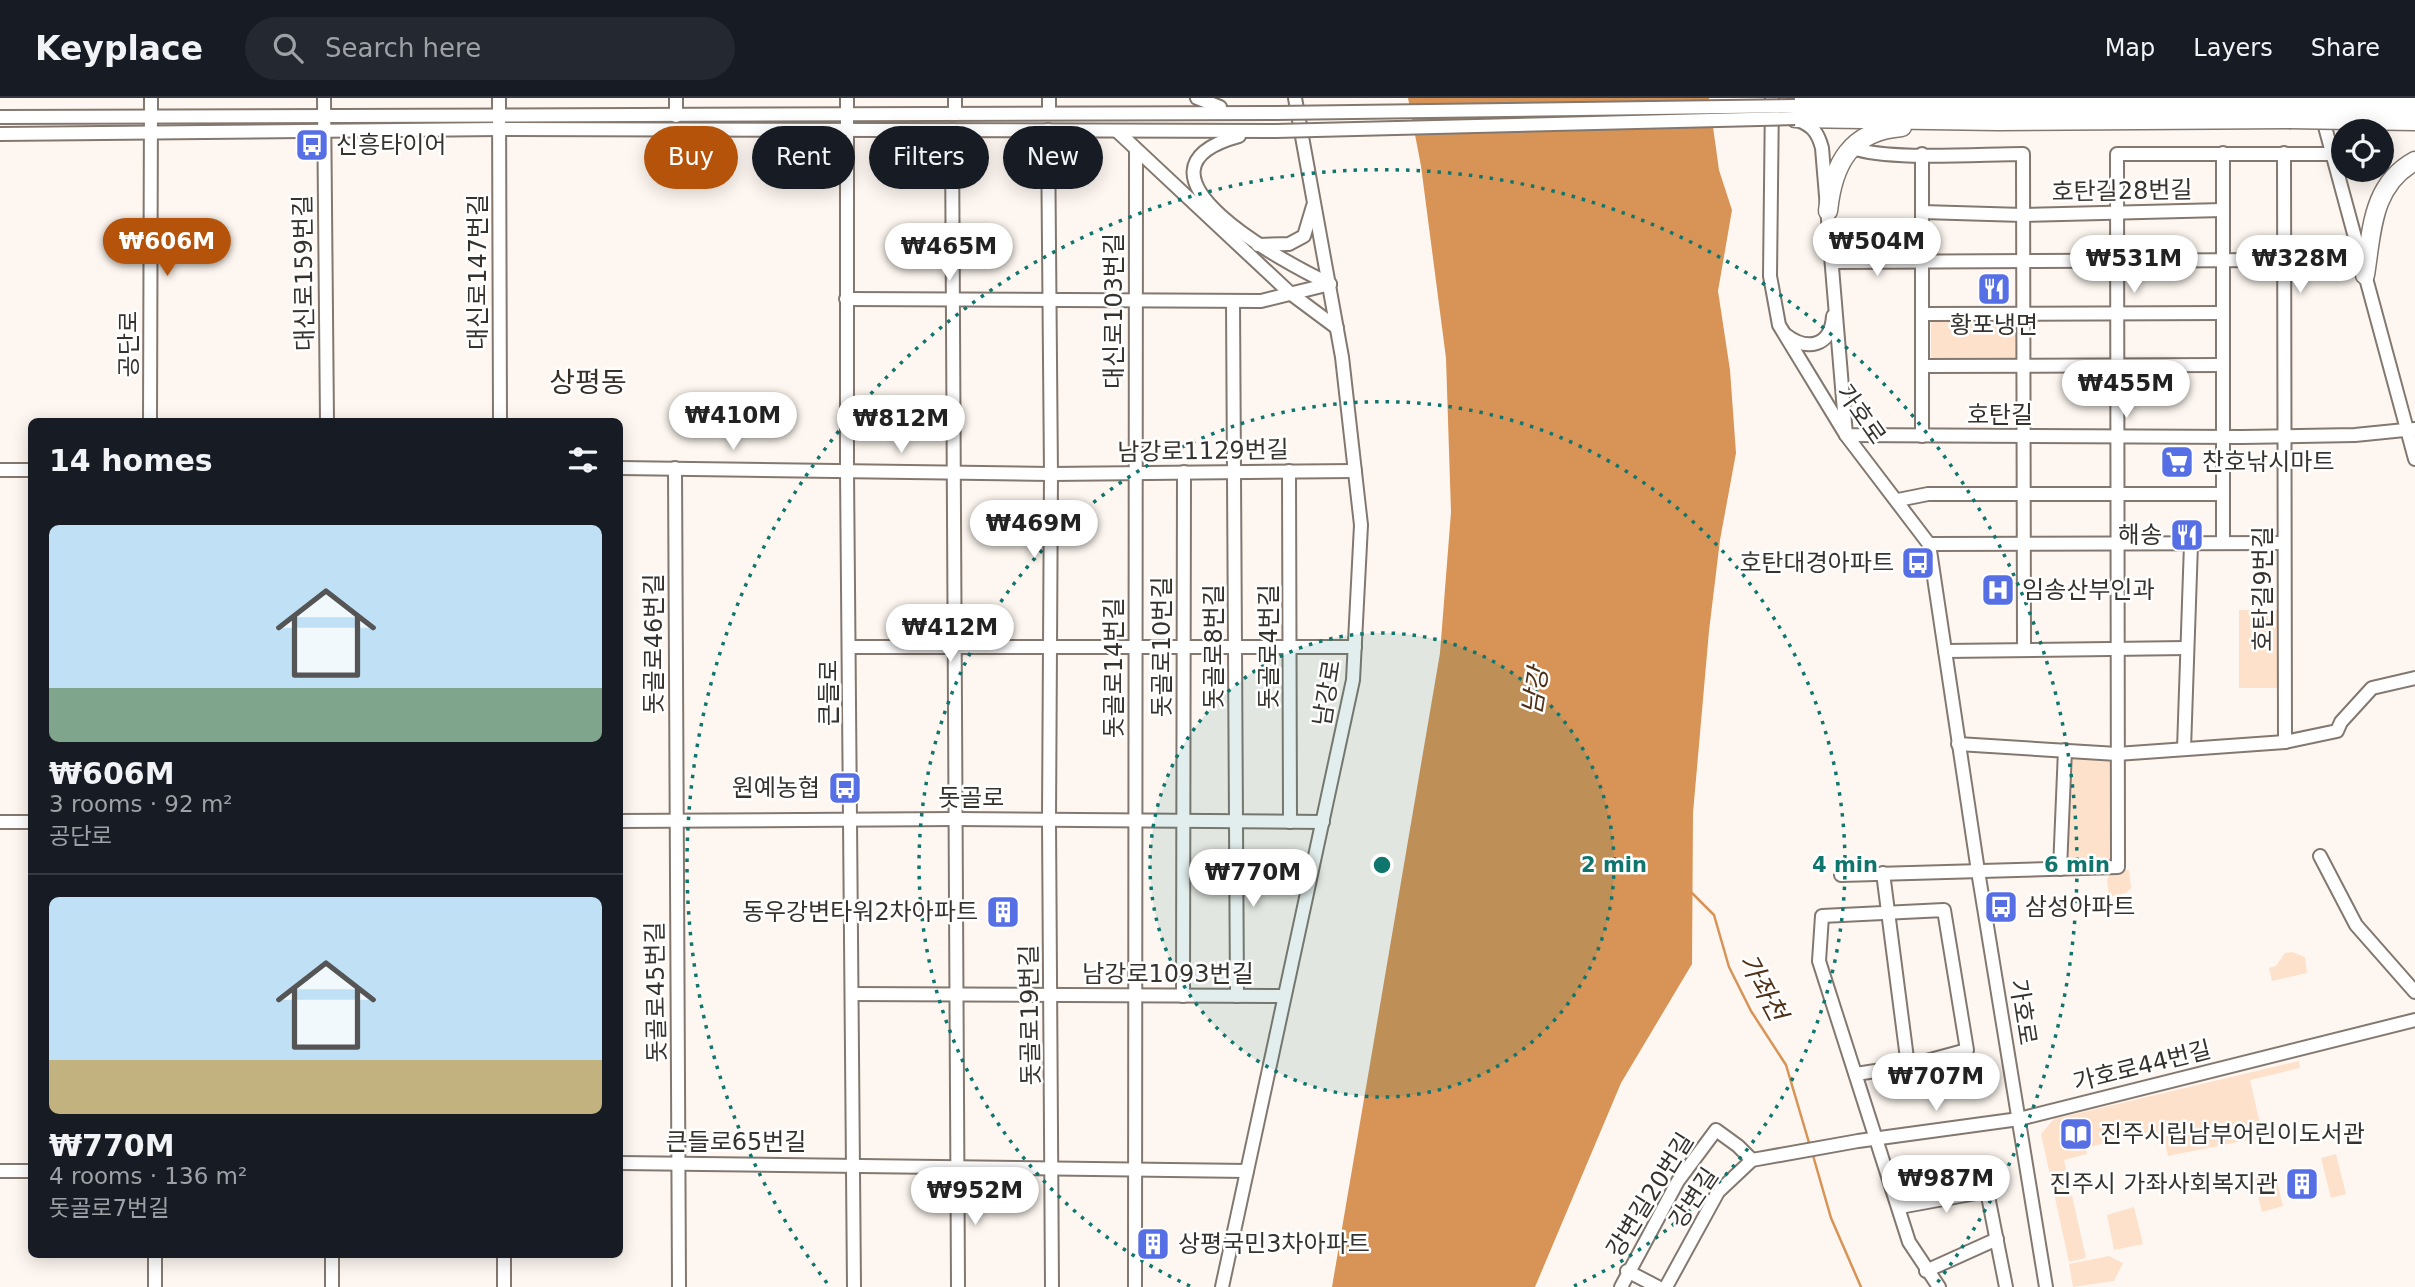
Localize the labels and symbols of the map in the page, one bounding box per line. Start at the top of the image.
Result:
bus stop icon: 신흥타이어 [293,126,331,164]
place label: 신흥타이어 [336,131,446,159]
street label: 호탄길28번길 [2051,176,2193,206]
street label: 대신로147번길 [464,194,492,350]
street label: 대신로159번길 [289,195,319,351]
pin: ₩606M [118,218,216,278]
pin: ₩504M [1828,218,1926,278]
pin: ₩465M [900,223,998,283]
street label: 대신로103번길 [1100,233,1128,389]
pin: ₩531M [2085,236,2183,295]
pin: ₩328M [2251,236,2349,295]
restaurant icon: 황포냉면 [1975,270,2013,308]
street label: 공단로 [115,311,143,377]
place label: 황포냉면 [1950,311,2038,339]
pin: ₩455M [2077,360,2175,420]
district label: 상평동 [549,366,627,399]
street label: 가호로 [1831,379,1891,449]
pin: ₩410M [684,392,782,452]
pin: ₩812M [852,396,950,455]
street label: 호탄길 [1967,401,2033,429]
street label: 남강로1129번길 [1117,436,1289,466]
supermarket icon: 찬호낚시마트 [2158,443,2196,481]
place label: 찬호낚시마트 [2202,448,2334,476]
pin: ₩469M [985,500,1083,560]
restaurant icon: 해송 [2168,516,2206,554]
place label: 해송 [2118,521,2162,549]
street label: 호탄길9번길 [2249,526,2277,652]
bus stop icon: 호탄대경아파트 [1899,544,1937,582]
place label: 호탄대경아파트 [1739,549,1894,577]
hospital icon: 임송산부인과 [1979,571,2017,609]
street label: 돗골로46번길 [640,574,668,714]
place label: 임송산부인과 [2022,576,2154,604]
street label: 돗골로10번길 [1148,577,1176,717]
street label: 돗골로8번길 [1200,584,1228,710]
street label: 돗골로4번길 [1255,584,1283,710]
street label: 돗골로14번길 [1100,598,1128,738]
pin: ₩412M [901,604,999,664]
street label: 남강로 [1308,658,1346,728]
street label: 큰들로 [815,660,843,726]
water label: 남강 [1516,662,1554,717]
bus stop icon: 원예농협 [826,769,864,807]
place label: 원예농협 [732,774,820,802]
street label: 돗골로 [938,784,1004,812]
pin: ₩770M [1204,850,1302,909]
centre of rings [1370,853,1394,877]
text: 2 min [1581,853,1647,877]
text: 4 min [1812,853,1878,877]
text: 6 min [2044,853,2110,877]
bus stop icon: 삼성아파트 [1982,888,2020,926]
building icon: 동우강변타워2차아파트 [984,893,1022,931]
place label: 삼성아파트 [2025,893,2135,921]
place label: 동우강변타워2차아파트 [742,898,978,926]
street label: 돗골로45번길 [641,921,671,1063]
street label: 돗골로19번길 [1015,944,1045,1086]
water label: 가좌천 [1733,948,1795,1028]
street label: 남강로1093번길 [1082,960,1254,988]
street label: 가호로 [2004,977,2042,1047]
street label: 가호로44번길 [2070,1035,2214,1097]
pin: ₩707M [1887,1054,1985,1113]
library icon: 진주시립남부어린이도서관 [2057,1115,2095,1153]
place label: 진주시립남부어린이도서관 [2100,1120,2365,1148]
street label: 큰들로65번길 [666,1128,806,1156]
street label: 강변길20번길 [1600,1128,1700,1262]
pin: ₩987M [1897,1156,1995,1215]
street label: 강변길 [1664,1162,1724,1234]
building icon: 진주시 가좌사회복지관 [2283,1165,2321,1203]
pin: ₩952M [926,1168,1024,1227]
place label: 진주시 가좌사회복지관 [2050,1170,2278,1198]
building icon: 상평국민3차아파트 [1134,1225,1172,1263]
place label: 상평국민3차아파트 [1178,1230,1370,1258]

